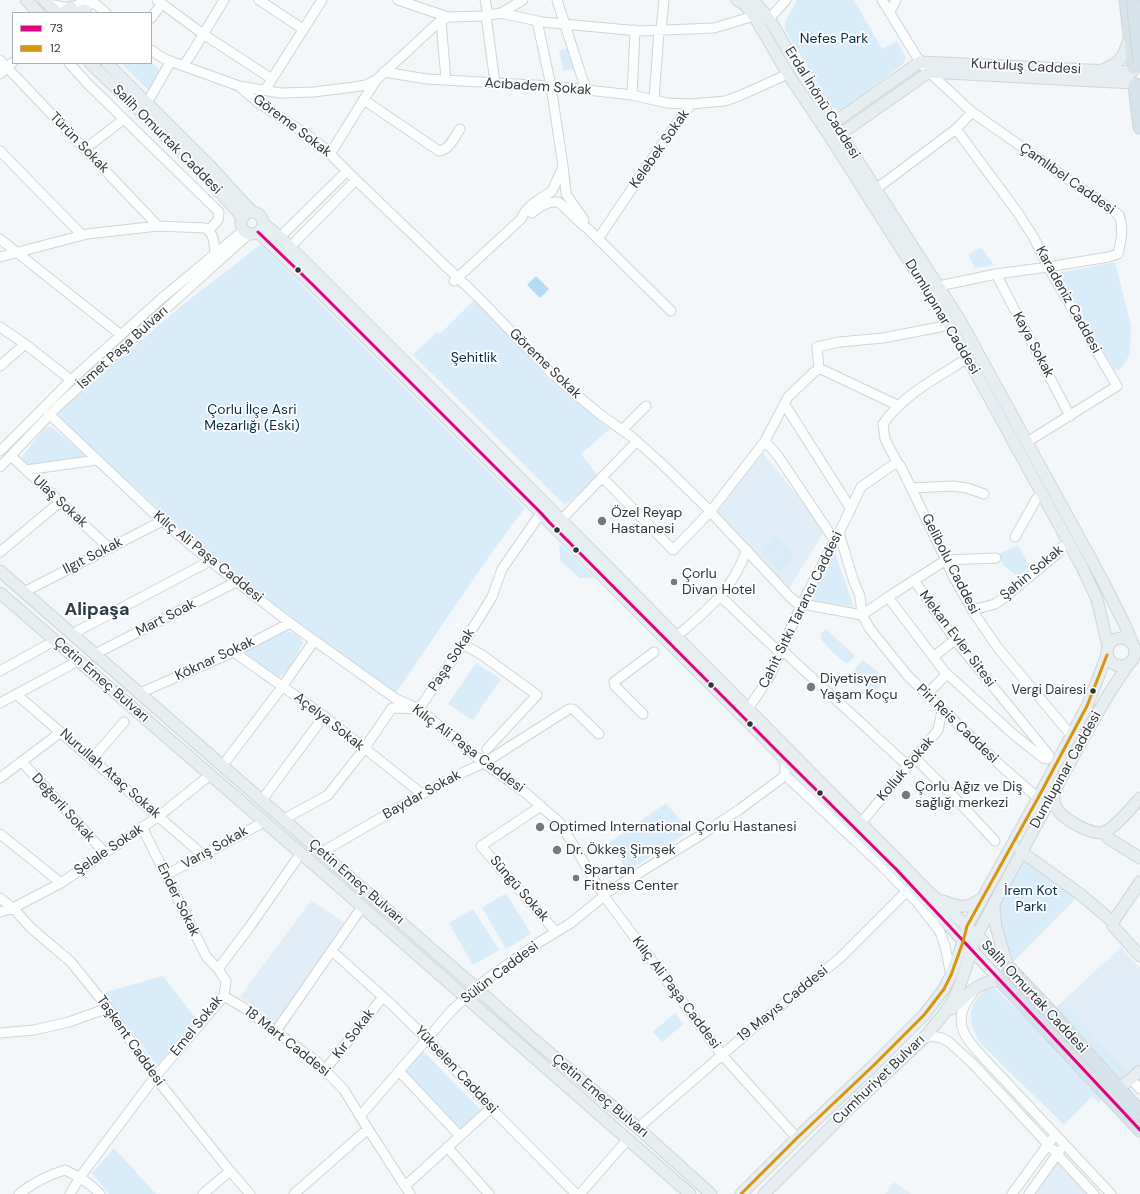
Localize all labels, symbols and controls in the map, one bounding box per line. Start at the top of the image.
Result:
legend [12,12,152,64]
text: 73 [50,20,63,36]
park label: Nefes Park [800,31,868,47]
text: 12 [50,40,61,56]
street label: Erdal İnönü Caddesi [781,44,863,162]
street label: Kurtuluş Caddesi [971,56,1081,78]
street label: Acıbadem Sokak [484,75,592,99]
street label: Salih Omurtak Caddesi [109,82,225,198]
street label: Göreme Sokak [249,91,335,161]
street label: Kelebek Sokak [627,106,693,192]
street label: Türün Sokak [46,109,112,177]
street label: Çamlıbel Caddesi [1016,140,1118,218]
street label: Karadeniz Caddesi [1032,243,1104,357]
street label: Dumlupınar Caddesi [901,256,983,378]
unlabelled marker [293,265,303,275]
street label: İsmet Paşa Bulvarı [74,303,172,393]
street label: Kaya Sokak [1009,309,1057,381]
street label: Göreme Sokak [505,325,585,403]
park label: Şehitlik [451,350,497,366]
park label: Çorlu İlçe Asri Mezarlığı (Eski) [204,402,300,434]
street label: Ulaş Sokak [29,472,91,532]
place label: Özel Reyap Hastanesi [611,505,682,538]
street label: Kılıç Ali Paşa Caddesi [150,508,266,606]
street label: Gelibolu Caddesi [917,511,983,617]
marker: Özel Reyap Hastanesi [596,515,608,527]
unlabelled marker [552,525,562,535]
street label: Cahit Sıtkı Tarancı Caddesi [756,529,846,691]
street label: Ilgıt Sokak [60,534,126,578]
street label: Şahin Sokak [997,542,1067,604]
unlabelled marker [571,545,581,555]
place label: Çorlu Divan Hotel [682,566,755,598]
marker: Çorlu Divan Hotel [669,577,679,587]
street label: Mekan Evler Sitesi [915,587,999,691]
street label: Mart Soak [133,596,199,640]
district label: Alipaşa [65,599,129,621]
street label: Paşa Sokak [425,625,479,695]
street label: Köknar Sokak [173,633,257,685]
street label: Çetin Emeç Bulvarı [50,634,152,726]
place label: Diyetisyen Yaşam Koçu [820,671,898,704]
unlabelled marker [706,680,716,690]
marker: Diyetisyen Yaşam Koçu [805,681,817,693]
street label: Piri Reis Caddesi [913,681,1001,767]
place label: Vergi Dairesi [1012,683,1086,699]
marker: Vergi Dairesi [1088,686,1098,696]
street label: Açelya Sokak [290,689,368,755]
street label: Kılıç Ali Paşa Caddesi [409,701,527,797]
street label: Dumlupınar Caddesi [1027,709,1105,831]
unlabelled marker [745,719,755,729]
street label: Nurullah Ataç Sokak [56,726,164,822]
street label: Kolluk Sokak [874,733,938,805]
street label: Baydar Sokak [380,767,464,823]
street label: Değerli Sokak [28,770,98,846]
place label: Çorlu Ağız ve Diş sağlığı merkezi [915,779,1022,812]
unlabelled marker [815,788,825,798]
marker: Çorlu Ağız ve Diş sağlığı merkezi [900,789,912,801]
place label: Optimed International Çorlu Hastanesi [549,819,797,835]
street label: Şelale Sokak [71,821,147,879]
marker: Optimed International Çorlu Hastanesi [534,821,546,833]
street label: Varış Sokak [179,823,251,873]
street label: Çetin Emeç Bulvarı [305,836,407,928]
place label: Dr. Ökkeş Şimşek [566,842,676,858]
marker: Dr. Ökkeş Şimşek [551,844,563,856]
street label: Süngü Sokak [486,853,552,925]
street label: Ender Sokak [153,861,203,939]
place label: Spartan Fitness Center [584,862,679,894]
marker: Spartan Fitness Center [571,873,581,883]
park label: İrem Kot Parkı [1004,883,1058,916]
street label: Kılıç Ali Paşa Caddesi [628,934,724,1052]
street label: Salih Omurtak Caddesi [977,937,1091,1057]
street label: Sülün Caddesi [458,938,542,1008]
street label: 19 Mayıs Caddesi [734,962,832,1046]
street label: Taşkent Caddesi [93,992,167,1090]
street label: Emel Sokak [167,992,227,1060]
street label: 18 Mart Caddesi [241,1003,333,1081]
street label: Kır Sokak [329,1006,379,1062]
street label: Yükselen Caddesi [411,1023,501,1117]
street label: Cumhuriyet Bulvarı [829,1032,929,1128]
street label: Çetin Emeç Bulvarı [548,1051,652,1141]

